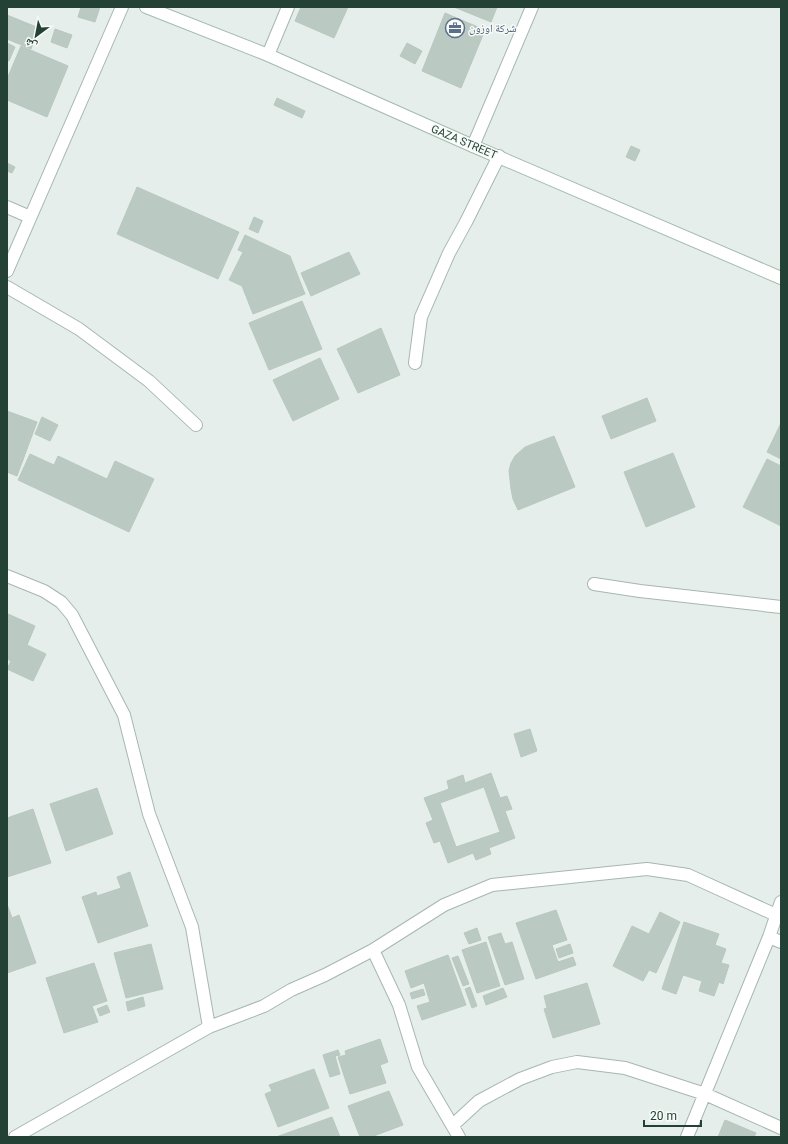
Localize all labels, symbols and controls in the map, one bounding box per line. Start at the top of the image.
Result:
north arrow [16,16,56,56]
office icon: شركة اوزون [444,17,466,39]
place label: شركة اوزون [469,22,517,35]
text: ش [22,34,40,53]
street label: GAZA STREET [429,122,499,162]
scale bar [644,1102,701,1128]
text: 20 m [650,1109,677,1123]

